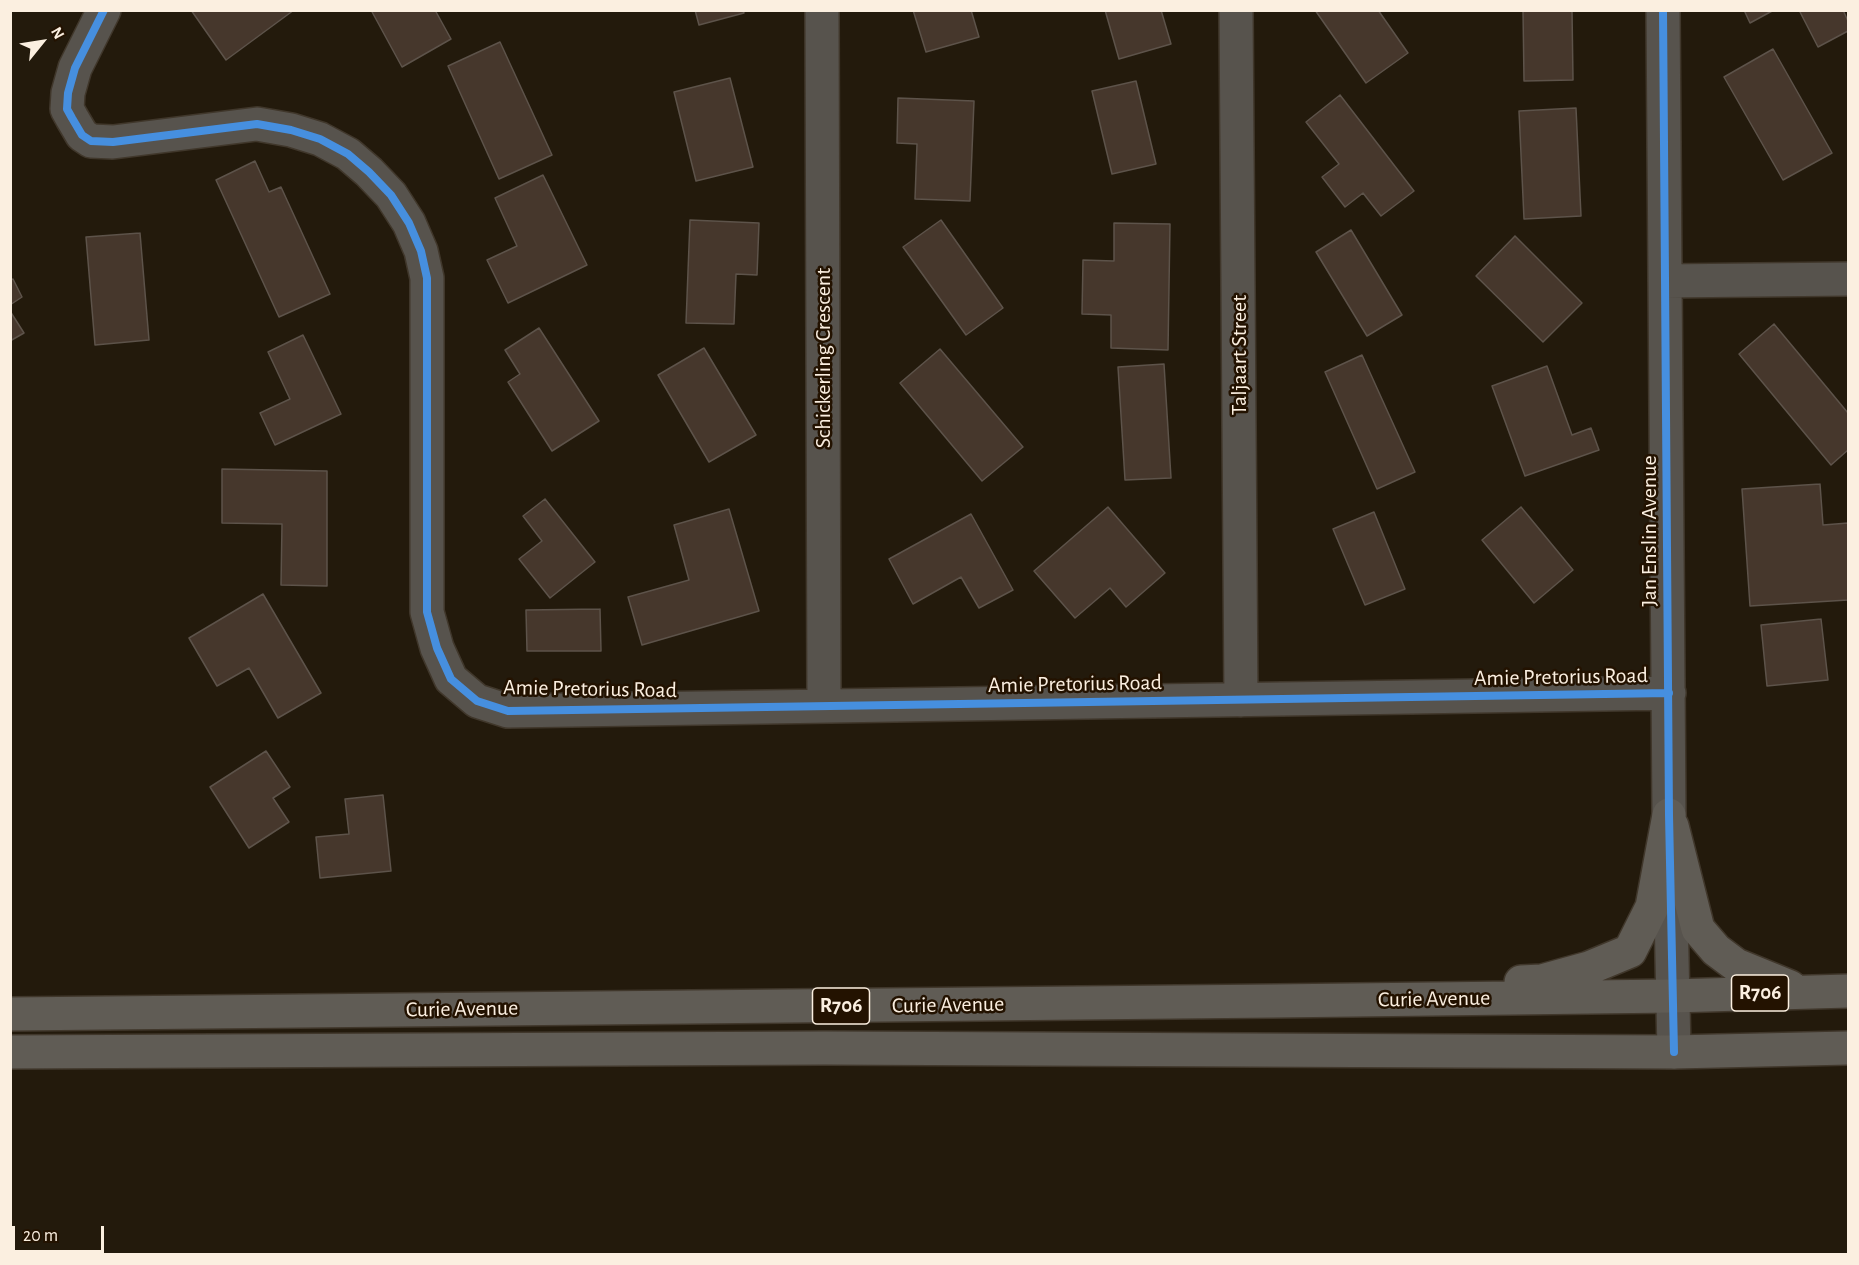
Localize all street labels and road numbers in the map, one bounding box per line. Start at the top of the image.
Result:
street label: Schickerling Crescent [810,268,836,448]
street label: Taljaart Street [1226,295,1252,415]
street label: Jan Enslin Avenue [1636,455,1662,607]
street label: Amie Pretorius Road [1474,662,1648,692]
street label: Amie Pretorius Road [988,669,1162,699]
street label: Amie Pretorius Road [503,674,677,704]
road number: R706 [1732,975,1788,1011]
street label: Curie Avenue [1378,985,1490,1013]
road number: R706 [812,988,870,1024]
street label: Curie Avenue [892,991,1004,1019]
street label: Curie Avenue [406,995,518,1023]

